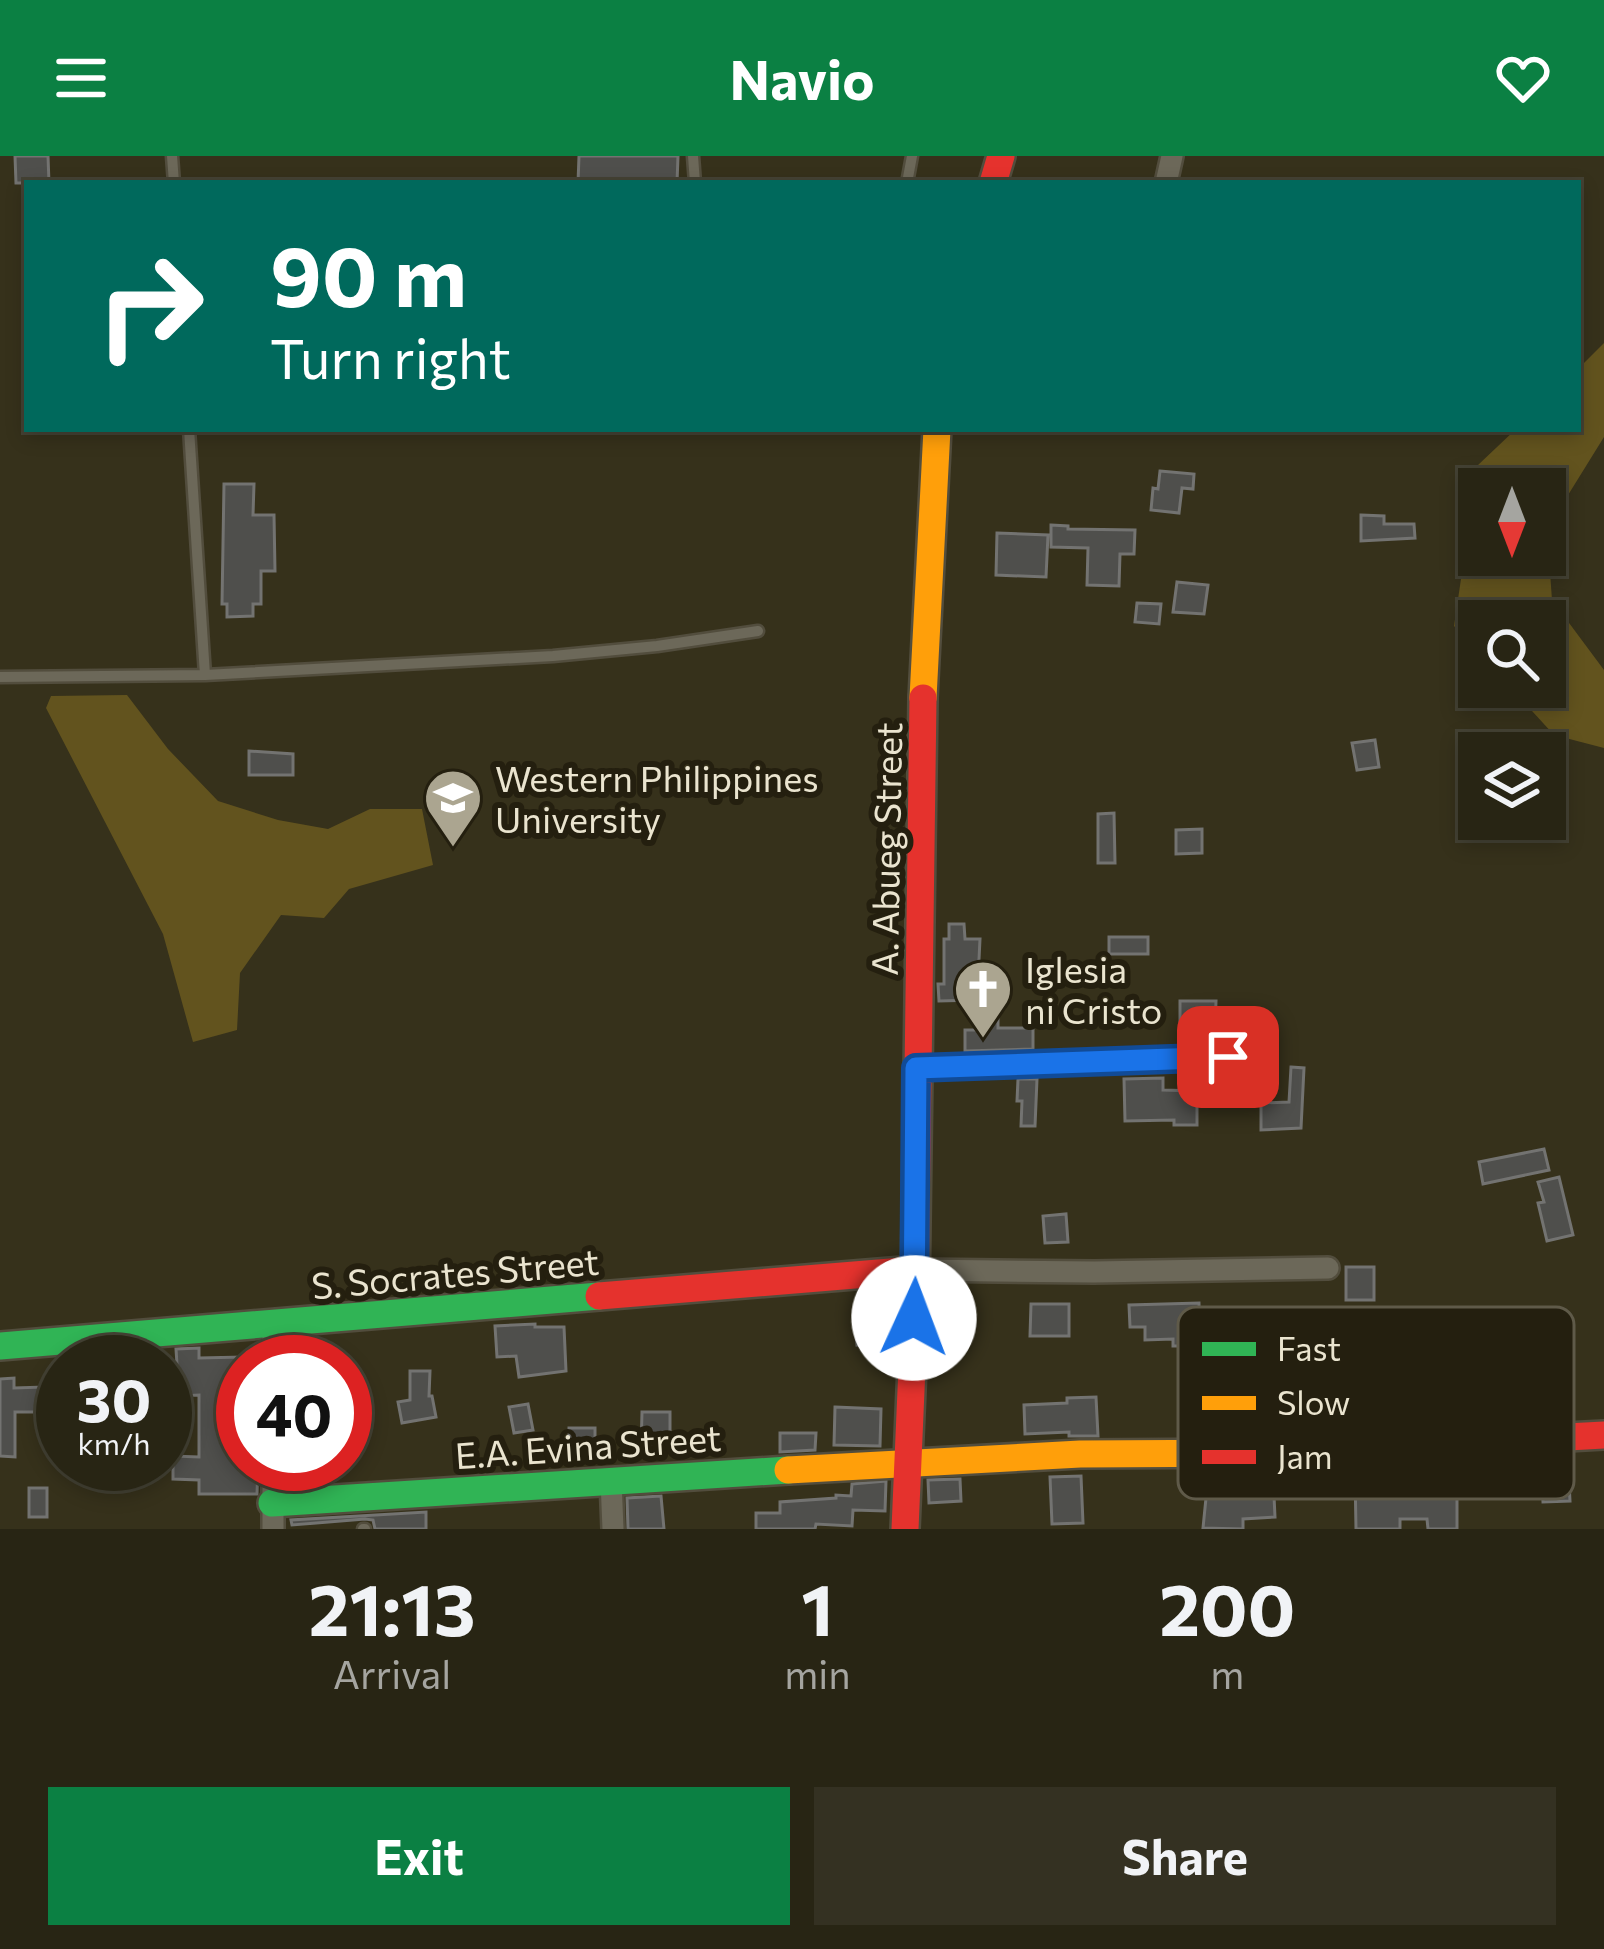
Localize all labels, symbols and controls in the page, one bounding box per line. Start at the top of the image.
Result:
icon: menu [48,45,114,111]
text: Navio [730,45,874,111]
icon: heart [1490,45,1556,111]
text: 90 m [270,222,467,324]
icon: right [72,228,228,384]
text: Turn right [270,324,511,390]
north arrow [1458,468,1566,576]
map controls [1458,468,1566,840]
button: search [1458,600,1566,708]
street label: A. Abueg Street [861,722,909,976]
button: layers [1458,732,1566,840]
place label: Western Philippines University [495,755,819,840]
school or university icon: Western Philippines University [422,767,484,849]
place label: Iglesia ni Cristo [1025,946,1162,1031]
church icon: Iglesia ni Cristo [952,958,1014,1040]
pin [1177,1006,1279,1108]
icon: arrive [1195,1024,1261,1090]
street label: S. Socrates Street [309,1238,601,1306]
position arrow [851,1255,977,1381]
legend [1178,1307,1574,1499]
text: Fast [1277,1327,1341,1368]
speed limit sign: 40 [216,1335,372,1491]
text: 30 [77,1361,151,1434]
text: Slow [1277,1381,1350,1422]
street label: E.A. Evina Street [453,1414,723,1476]
text: km/h [78,1424,150,1461]
text: Jam [1277,1435,1333,1476]
text: 21:13 [309,1563,476,1651]
text: 1 [801,1563,834,1651]
text: 200 [1159,1563,1295,1651]
text: Arrival [333,1649,451,1697]
text: min [784,1649,851,1697]
text: m [1210,1649,1244,1697]
button: Exit [48,1787,790,1925]
button: Share [814,1787,1556,1925]

